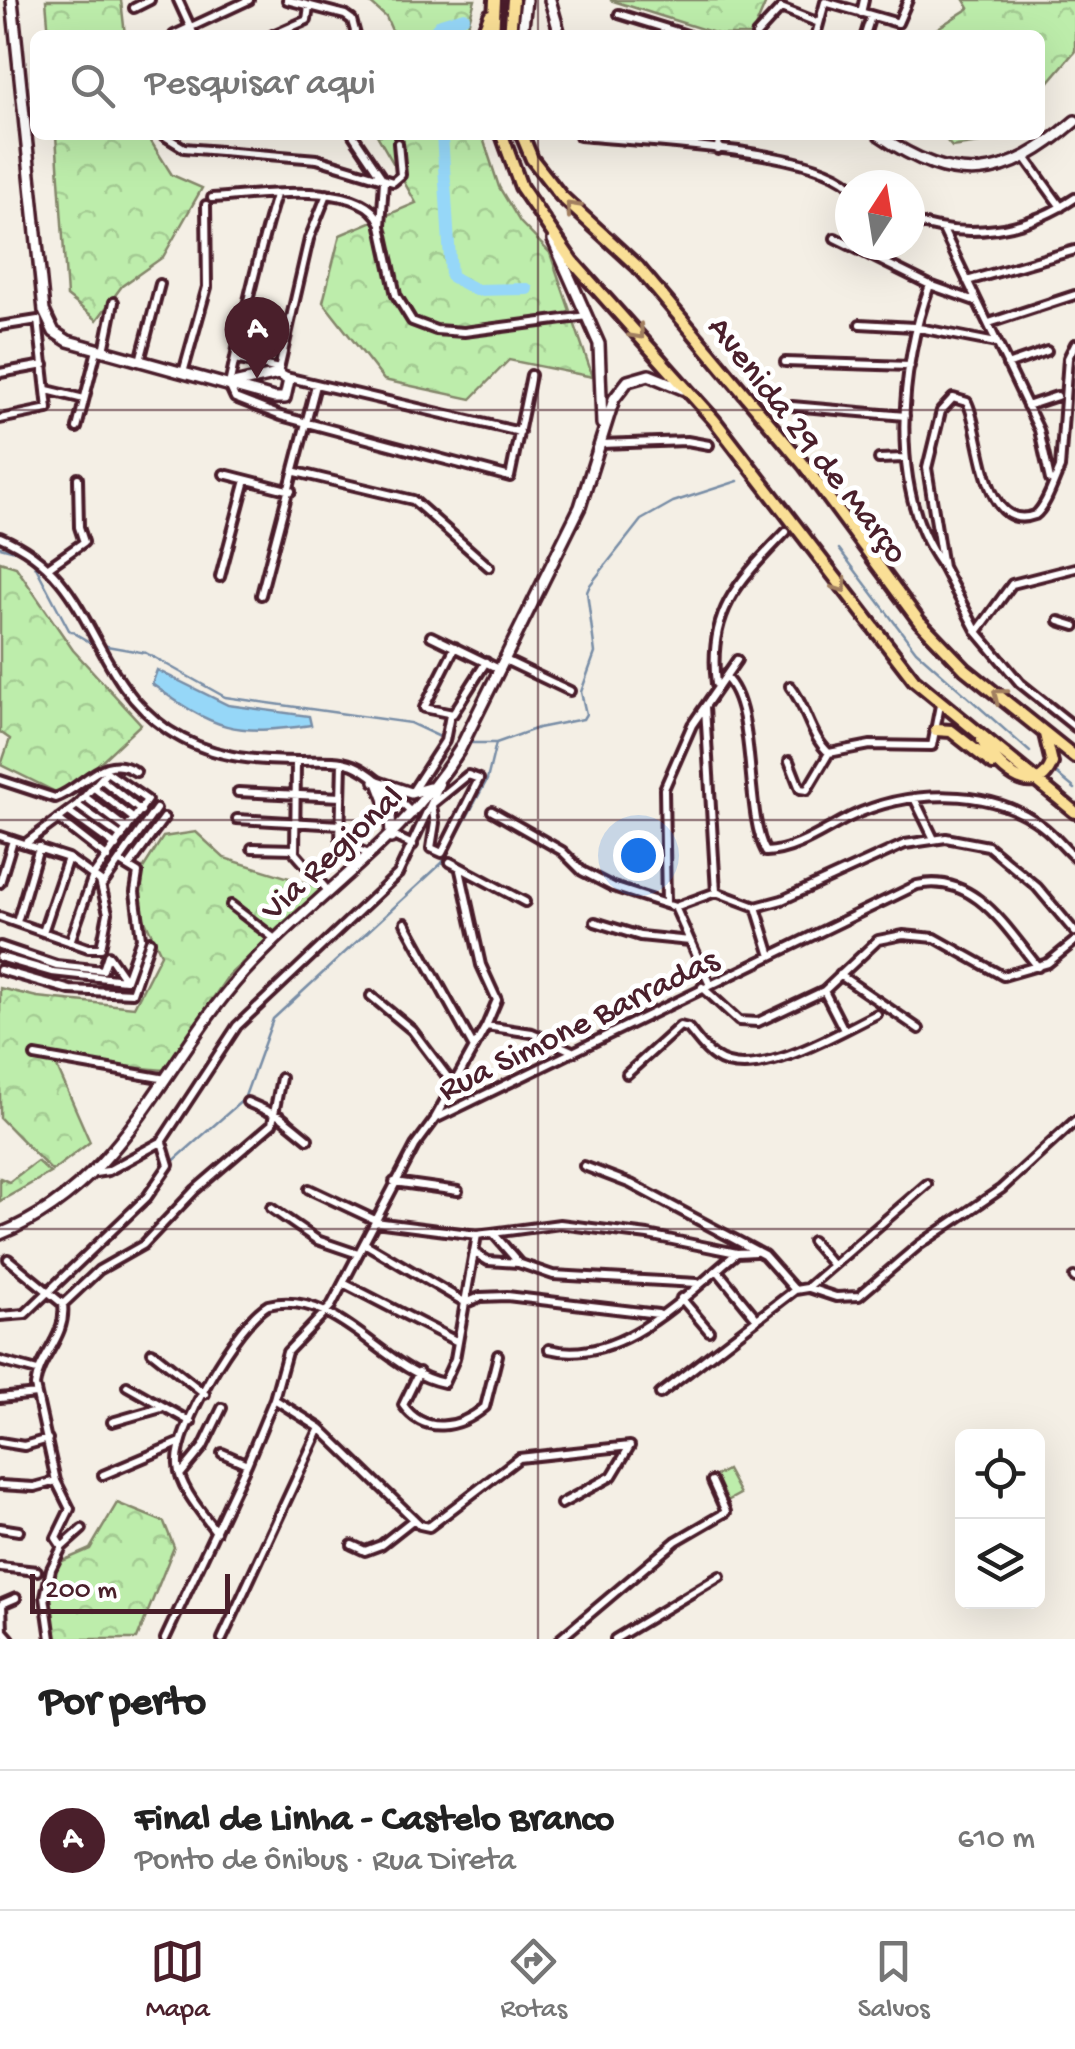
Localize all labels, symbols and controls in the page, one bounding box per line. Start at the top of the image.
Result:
search box [30,30,1045,140]
icon: search [65,58,120,113]
text: Pesquisar aqui [145,63,376,107]
north arrow [835,170,925,260]
one-way arrow [566,201,584,219]
pin: A [224,296,290,379]
street label: Avenida 29 de Março [696,310,915,573]
one-way arrow [626,321,644,339]
one-way arrow [829,575,847,593]
one-way arrow [992,690,1010,707]
street label: Via Regional [253,778,414,932]
your location [613,830,664,881]
street label: Rua Simone Barradas [433,941,727,1113]
map controls [955,1429,1045,1609]
button: locate [955,1429,1045,1519]
button: layers [955,1519,1045,1609]
scale bar [30,1569,230,1614]
text: 200 m [45,1575,117,1608]
text: Por perto [40,1680,206,1729]
text: Final de Linha - Castelo Branco [135,1799,614,1843]
text: A [63,1821,82,1859]
text: 610 m [957,1821,1035,1859]
text: Ponto de ônibus · Rua Direta [135,1843,516,1881]
tab: Mapa [145,1934,210,2027]
tab: Rotas [500,1934,567,2027]
tab: Salvos [858,1934,930,2027]

